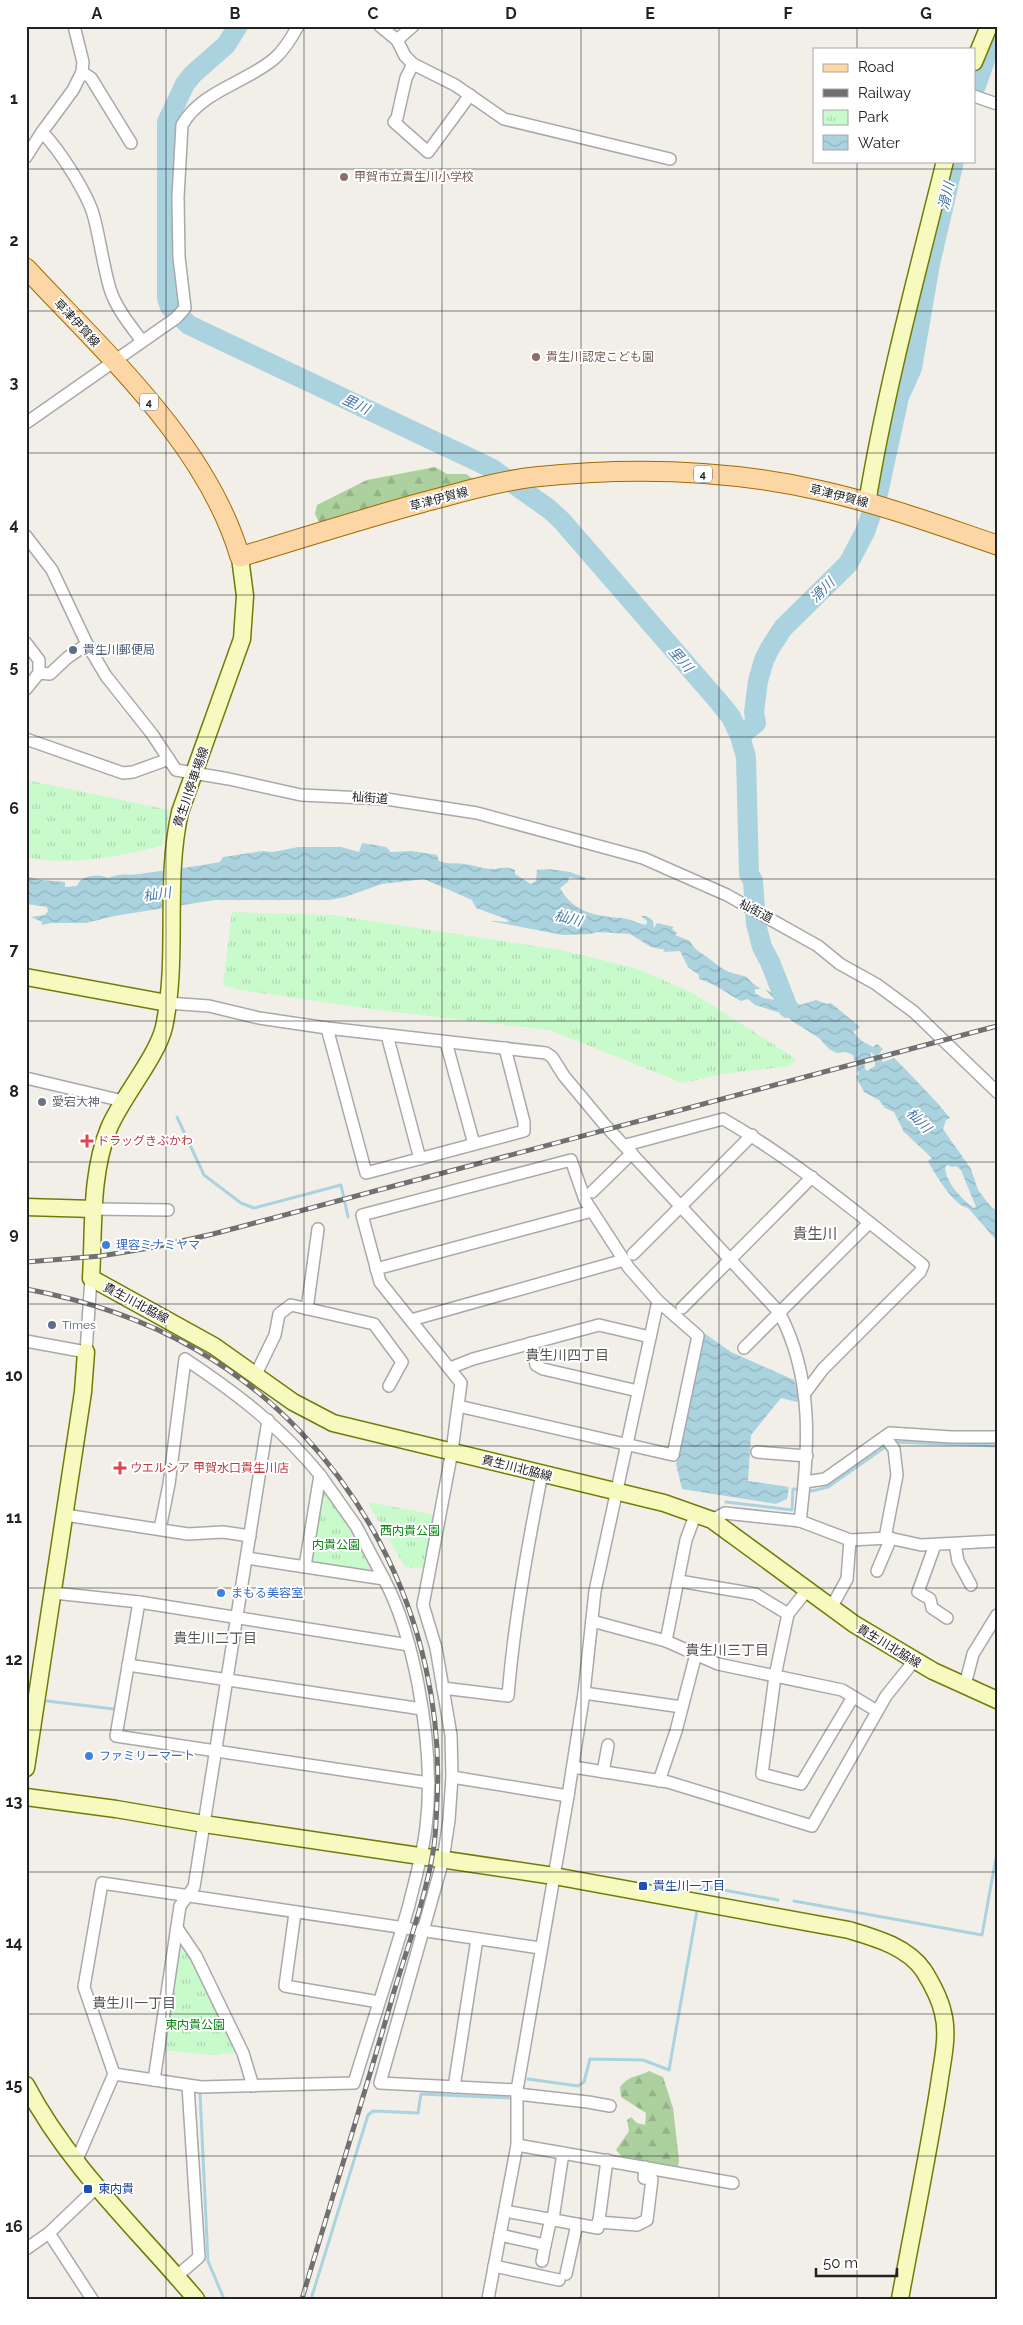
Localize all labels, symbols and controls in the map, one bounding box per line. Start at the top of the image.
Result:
text: A [92,4,103,23]
text: B [230,4,241,23]
text: C [368,4,379,23]
text: D [505,4,517,23]
text: E [645,4,655,23]
text: F [783,4,793,23]
text: G [920,4,932,23]
legend [813,48,976,162]
text: Road [858,58,894,76]
text: Railway [858,84,911,102]
text: 1 [10,89,18,108]
text: Park [858,108,889,126]
text: Water [858,134,901,152]
place label: 甲賀市立貴生川小学校 [354,170,474,184]
marker: 甲賀市立貴生川小学校 [338,171,350,183]
water label: 滑川 [935,179,957,211]
text: 2 [9,231,19,250]
street label: 草津伊賀線 [51,296,103,350]
place label: 貴生川認定こども園 [546,350,654,364]
marker: 貴生川認定こども園 [530,351,542,363]
text: 3 [10,373,19,392]
water label: 里川 [340,391,374,418]
road number: 4 [140,394,158,411]
road number: 4 [694,466,712,482]
street label: 草津伊賀線 [808,482,870,510]
street label: 草津伊賀線 [408,484,470,514]
text: 4 [9,515,19,534]
water label: 滑川 [806,573,839,606]
place label: 貴生川郵便局 [83,643,155,657]
water label: 里川 [666,643,698,676]
marker: 貴生川郵便局 [67,644,79,656]
text: 5 [10,657,19,676]
street label: 貴生川停車場線 [171,745,211,829]
street label: 杣街道 [352,790,388,806]
text: 6 [9,799,19,818]
water label: 杣川 [142,884,174,904]
street label: 杣街道 [737,897,775,925]
water label: 杣川 [552,907,585,930]
text: 7 [10,940,19,959]
text: 8 [9,1082,19,1101]
place label: 愛宕大神 [52,1095,100,1109]
marker: 愛宕大神 [36,1096,48,1108]
water label: 杣川 [904,1104,936,1137]
place label: ドラッグきぶかわ [97,1134,193,1148]
marker: ドラッグきぶかわ [81,1135,93,1147]
text: 9 [9,1224,19,1243]
district label: 貴生川 [792,1225,838,1243]
place label: 理容ミナミヤマ [116,1238,200,1252]
marker: 理容ミナミヤマ [100,1239,112,1251]
street label: 貴生川北脇線 [101,1280,171,1326]
place label: Times [62,1318,96,1332]
marker: Times [46,1319,58,1331]
district label: 貴生川四丁目 [525,1347,609,1363]
text: 10 [5,1366,23,1385]
street label: 貴生川北脇線 [480,1452,554,1484]
place label: ウエルシア 甲賀水口貴生川店 [130,1461,289,1475]
marker: ウエルシア 甲賀水口貴生川店 [114,1462,126,1474]
text: 11 [6,1508,22,1527]
park label: 西内貴公園 [380,1524,440,1538]
park label: 内貴公園 [312,1538,360,1552]
place label: まもる美容室 [231,1586,303,1600]
marker: まもる美容室 [215,1587,227,1599]
street label: 貴生川北脇線 [855,1621,923,1671]
district label: 貴生川二丁目 [173,1630,257,1646]
district label: 貴生川三丁目 [685,1642,769,1658]
text: 12 [6,1650,22,1669]
place label: ファミリーマート [99,1749,195,1763]
marker: ファミリーマート [83,1750,95,1762]
text: 13 [6,1792,22,1811]
place label: 貴生川一丁目 [653,1879,725,1893]
marker: 貴生川一丁目 [637,1880,649,1892]
text: 14 [5,1933,23,1952]
district label: 貴生川一丁目 [92,1995,176,2011]
park label: 東内貴公園 [165,2018,225,2032]
text: 15 [6,2075,23,2094]
place label: 東内貴 [98,2182,134,2196]
marker: 東内貴 [82,2183,94,2195]
text: 16 [5,2217,23,2236]
scale bar [816,2245,897,2277]
text: 50 m [823,2254,858,2272]

